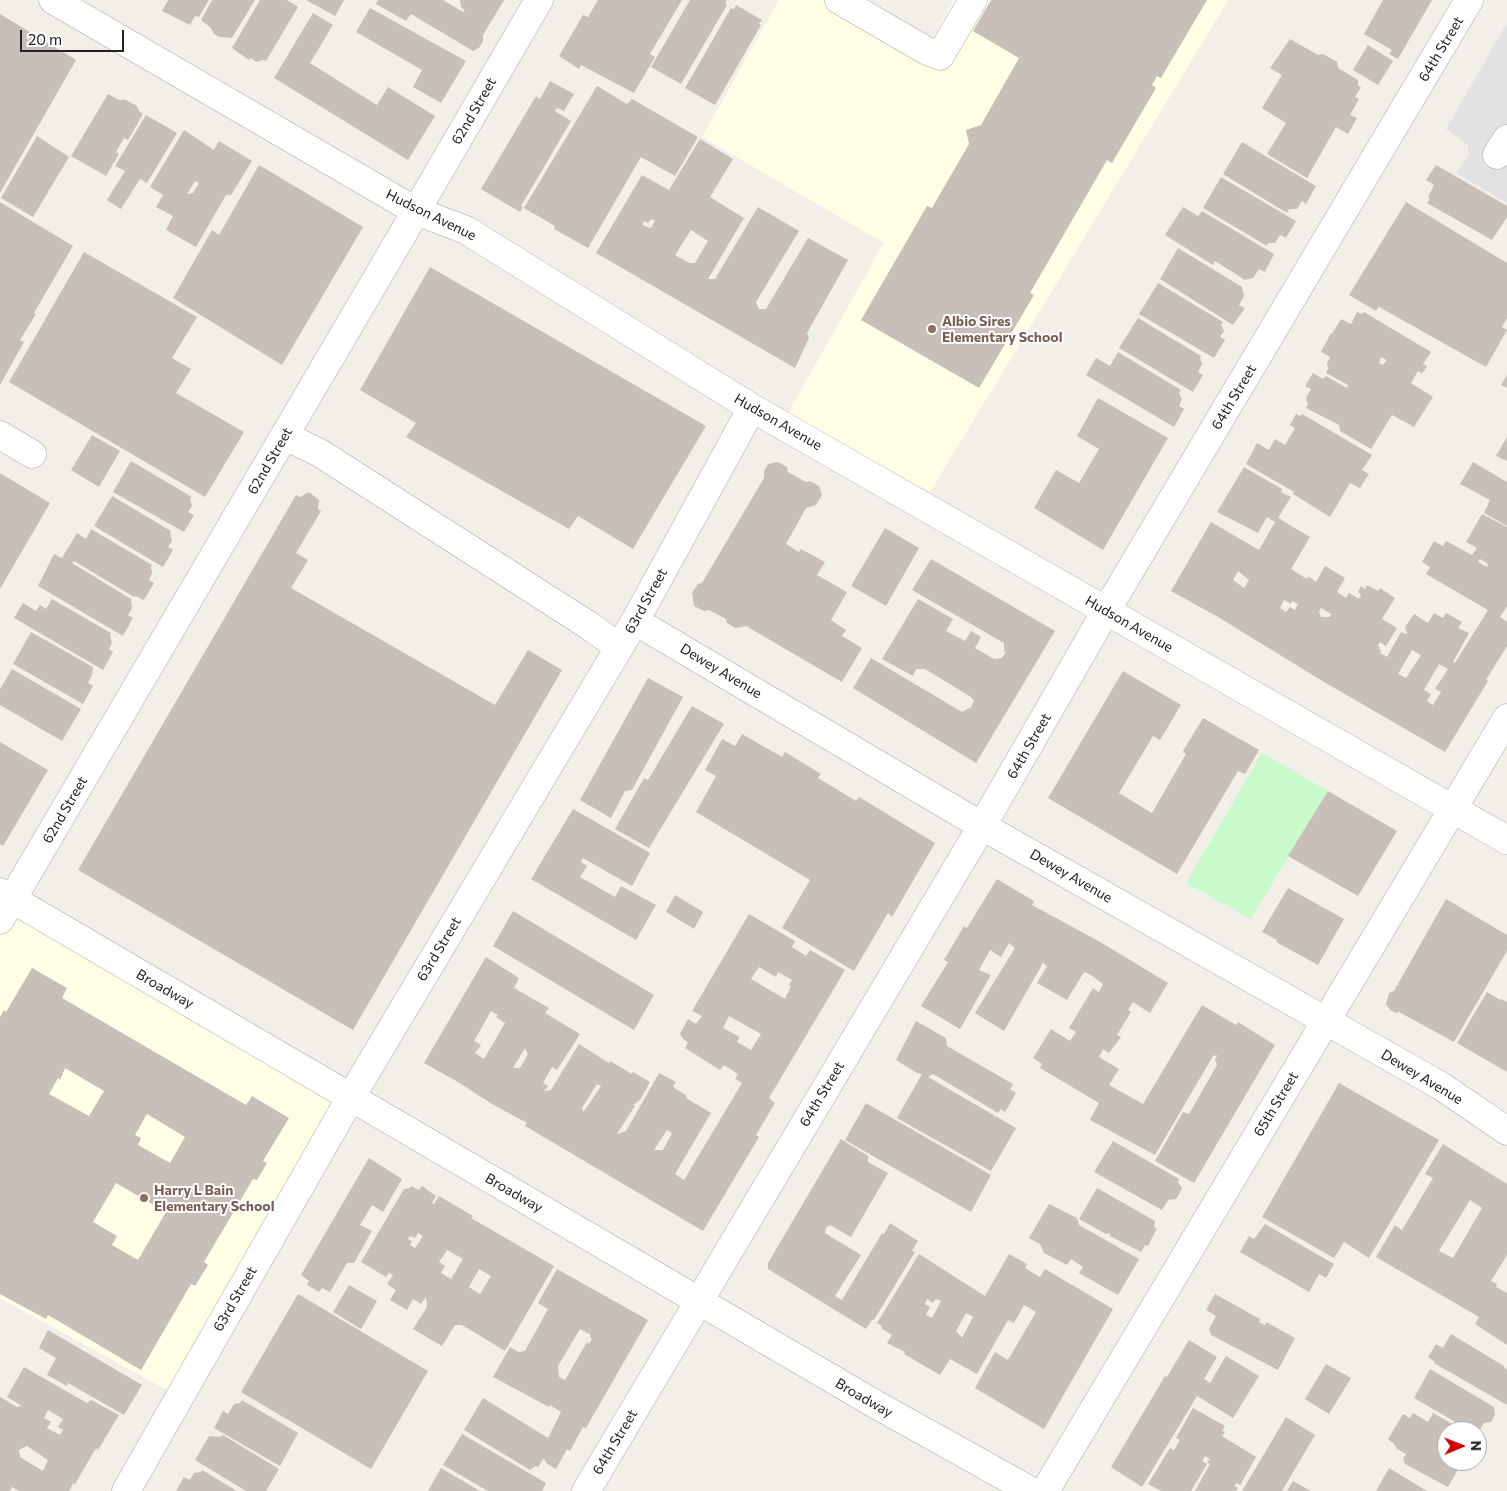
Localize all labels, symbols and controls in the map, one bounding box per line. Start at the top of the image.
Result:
street label: 64th Street [1415,13,1467,85]
scale bar [22,20,126,52]
text: 20 m [28,30,62,48]
street label: 62nd Street [448,75,500,147]
street label: Hudson Avenue [383,186,479,244]
place label: Albio Sires Elementary School [942,313,1062,346]
marker: Albio Sires Elementary School [926,323,938,335]
street label: 64th Street [1208,361,1260,433]
street label: Hudson Avenue [731,390,825,454]
street label: 62nd Street [244,425,296,497]
street label: 63rd Street [621,565,671,637]
street label: Hudson Avenue [1082,592,1176,656]
street label: Dewey Avenue [677,640,765,702]
street label: 64th Street [1003,710,1055,782]
street label: 62nd Street [39,774,91,846]
street label: Dewey Avenue [1027,846,1115,906]
street label: 63rd Street [413,914,465,984]
street label: Broadway [133,966,197,1012]
street label: Dewey Avenue [1378,1046,1466,1108]
street label: 64th Street [796,1058,848,1130]
street label: 65th Street [1250,1069,1302,1139]
street label: Broadway [482,1170,546,1216]
place label: Harry L Bain Elementary School [154,1182,274,1214]
marker: Harry L Bain Elementary School [138,1192,150,1204]
street label: 63rd Street [210,1264,260,1334]
street label: Broadway [832,1375,896,1421]
street label: 64th Street [589,1406,641,1478]
north arrow [1437,1421,1487,1471]
text: N [1468,1440,1485,1451]

